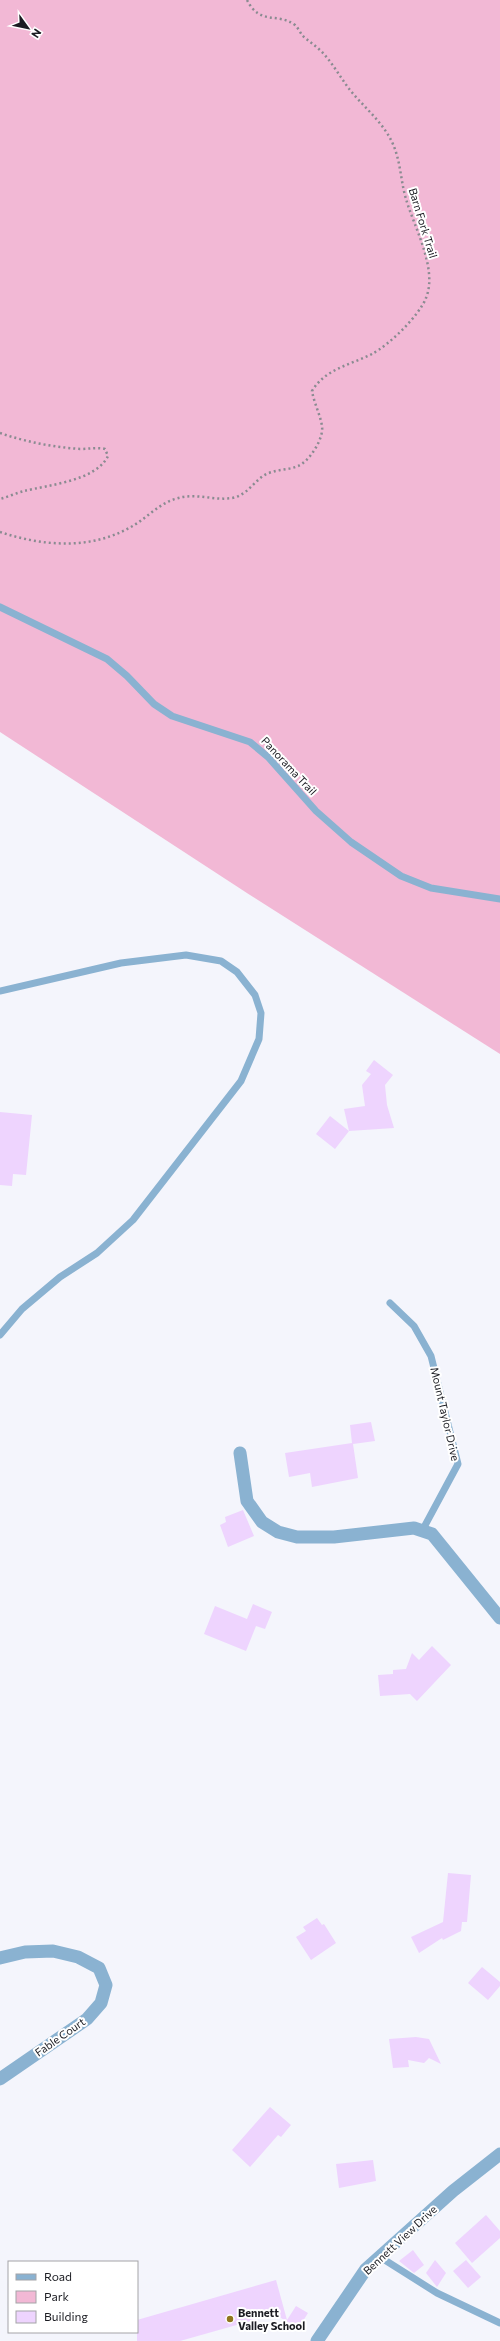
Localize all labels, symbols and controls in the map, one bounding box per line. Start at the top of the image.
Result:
north arrow [8,8,48,48]
text: N [29,27,45,41]
street label: Barn Fork Trail [407,186,440,259]
street label: Panorama Trail [259,734,320,797]
street label: Mount Taylor Drive [428,1366,463,1462]
street label: Fable Court [32,2014,88,2059]
street label: Bennett View Drive [360,2202,439,2277]
legend [8,2261,138,2333]
text: Road [44,2269,72,2283]
text: Park [44,2289,70,2303]
place label: Bennett Valley School [238,2306,305,2332]
text: Building [44,2309,88,2323]
marker: Bennett Valley School [225,2314,235,2324]

